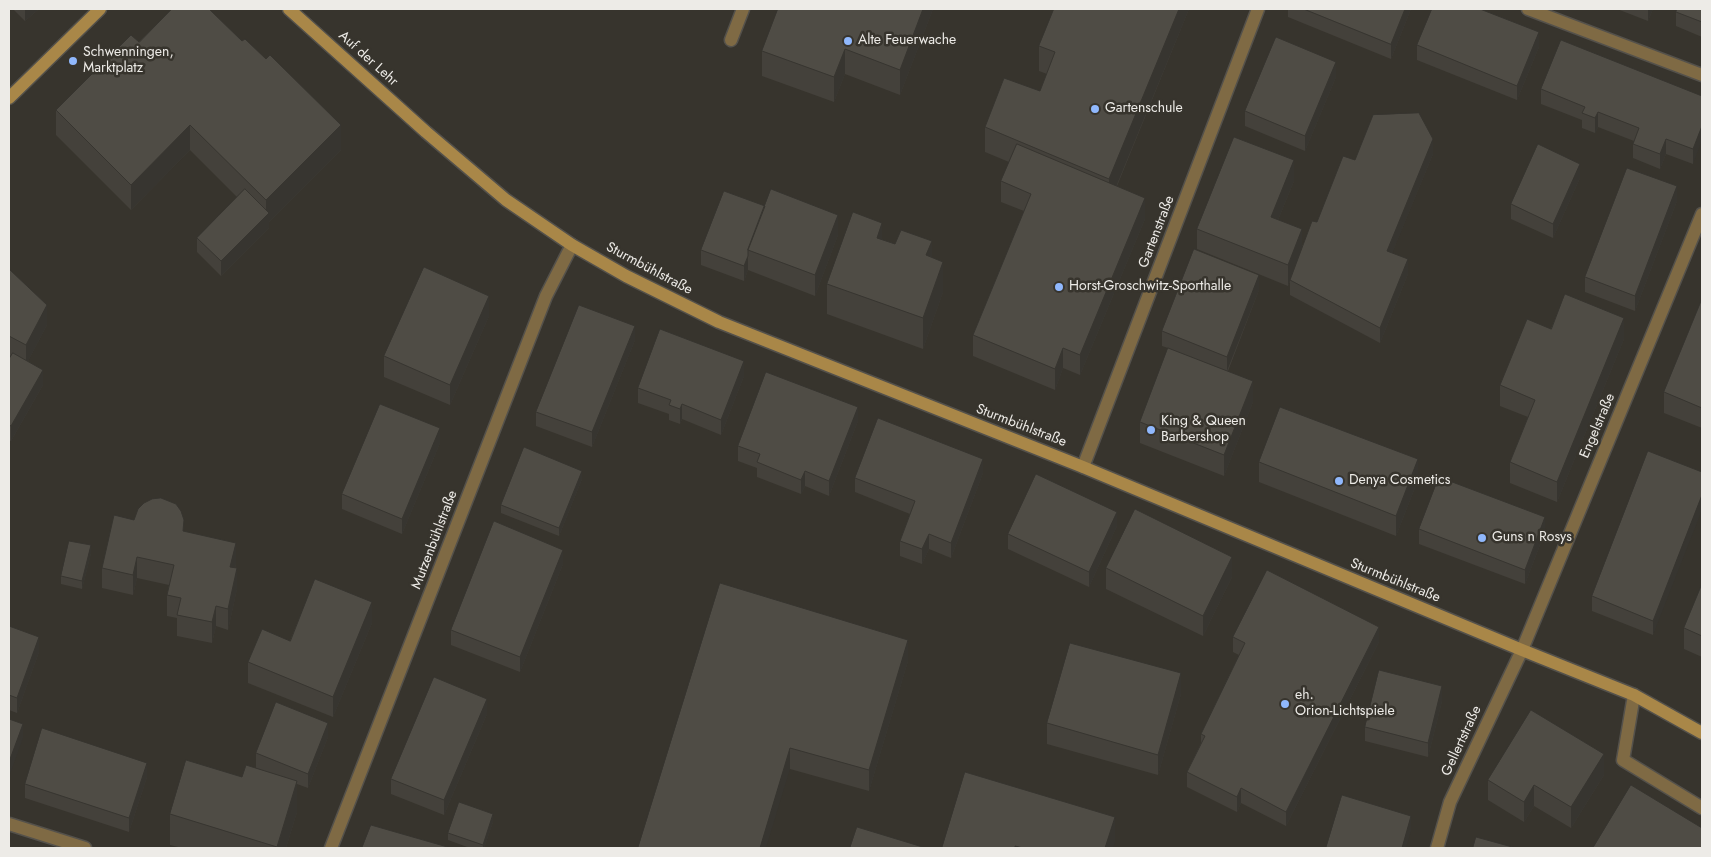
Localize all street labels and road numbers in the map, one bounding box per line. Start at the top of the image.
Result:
street label: Auf der Lehr [335,28,401,90]
street label: Gartenstraße [1136,194,1178,270]
street label: Sturmbühlstraße [603,239,695,299]
street label: Engelstraße [1577,391,1619,461]
street label: Sturmbühlstraße [973,401,1069,451]
street label: Mutzenbühlstraße [408,488,462,592]
street label: Sturmbühlstraße [1348,555,1442,607]
street label: Gellertstraße [1438,703,1486,779]

